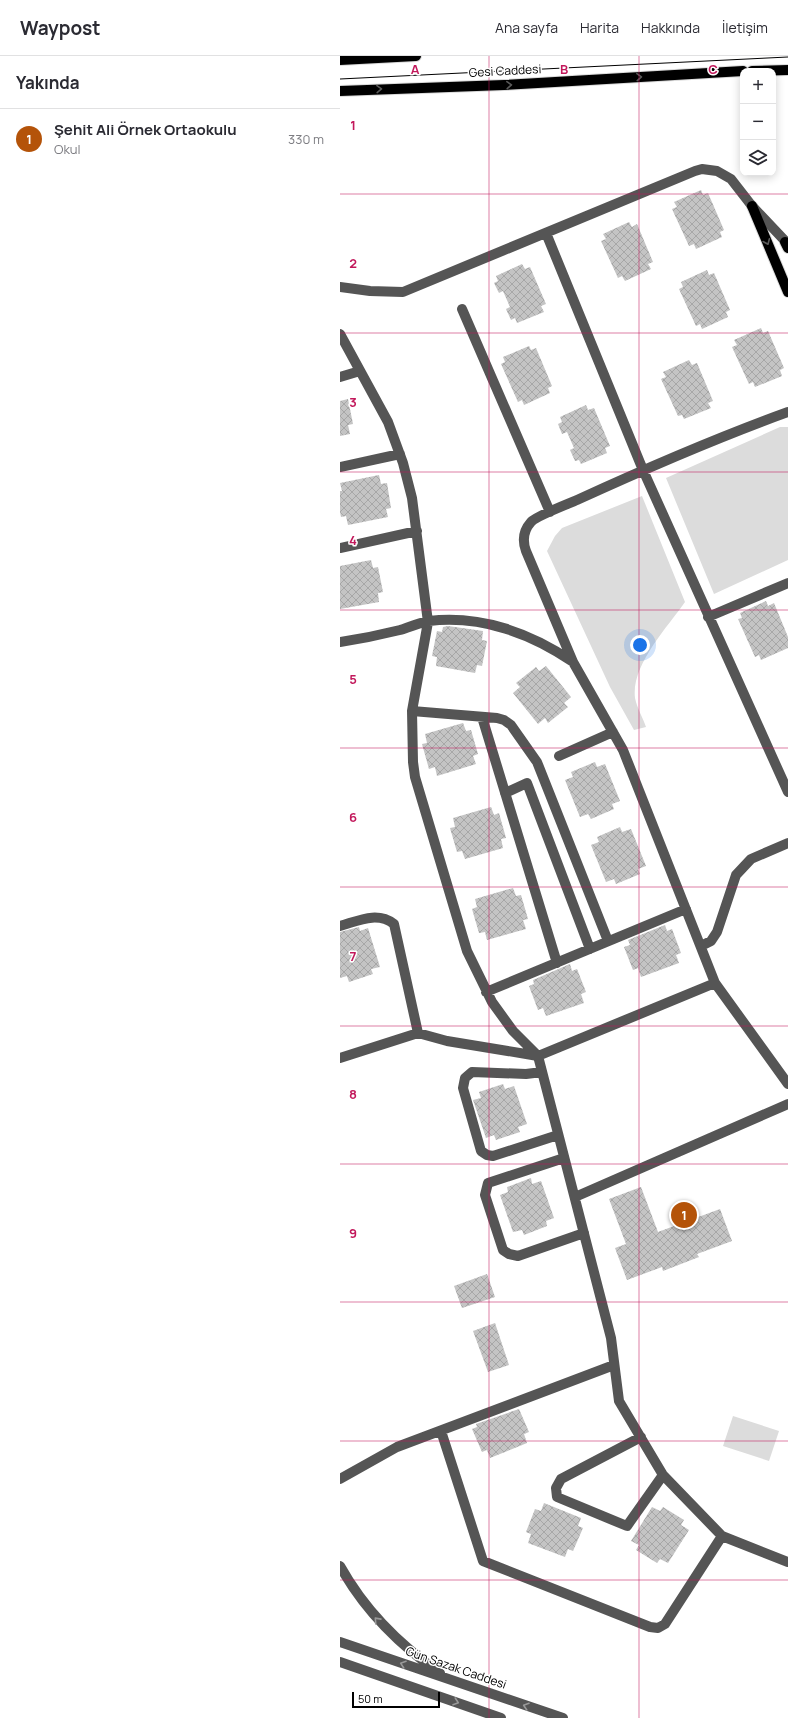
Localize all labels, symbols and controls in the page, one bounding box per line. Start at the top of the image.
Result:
text: Waypost [20,15,100,41]
text: Ana sayfa [495,18,558,37]
text: Harita [580,18,619,37]
text: Hakkında [641,18,700,37]
text: İletişim [722,18,768,37]
text: A [411,60,420,78]
street label: Gesi Caddesi [468,60,542,81]
text: B [560,60,568,78]
text: C [708,60,718,78]
map controls [740,68,776,176]
button: + [740,68,776,104]
text: Yakında [16,71,80,94]
one-way arrow [636,73,642,82]
one-way arrow [506,80,512,89]
one-way arrow [376,85,382,93]
button: − [740,104,776,140]
text: 1 [350,116,356,134]
text: Şehit Ali Örnek Ortaokulu [54,119,237,140]
text: 1 [26,130,32,148]
text: 330 m [288,130,324,148]
text: Okul [54,140,81,158]
button: layers [740,140,776,176]
one-way arrow [762,238,770,246]
text: 2 [349,254,357,272]
text: 3 [349,393,357,411]
text: 4 [349,531,357,549]
your location [630,635,650,655]
text: 5 [349,670,357,688]
text: 6 [349,808,357,826]
text: 7 [350,947,357,965]
text: 8 [349,1085,357,1103]
pin: 1 [671,1200,697,1230]
text: 9 [349,1224,357,1242]
one-way arrow [374,1617,382,1625]
street label: Gün Sazak Caddesi [403,1642,509,1693]
one-way arrow [400,1661,407,1669]
scale bar [352,1690,440,1709]
text: 50 m [358,1691,383,1706]
one-way arrow [453,1698,460,1706]
one-way arrow [523,1702,530,1710]

